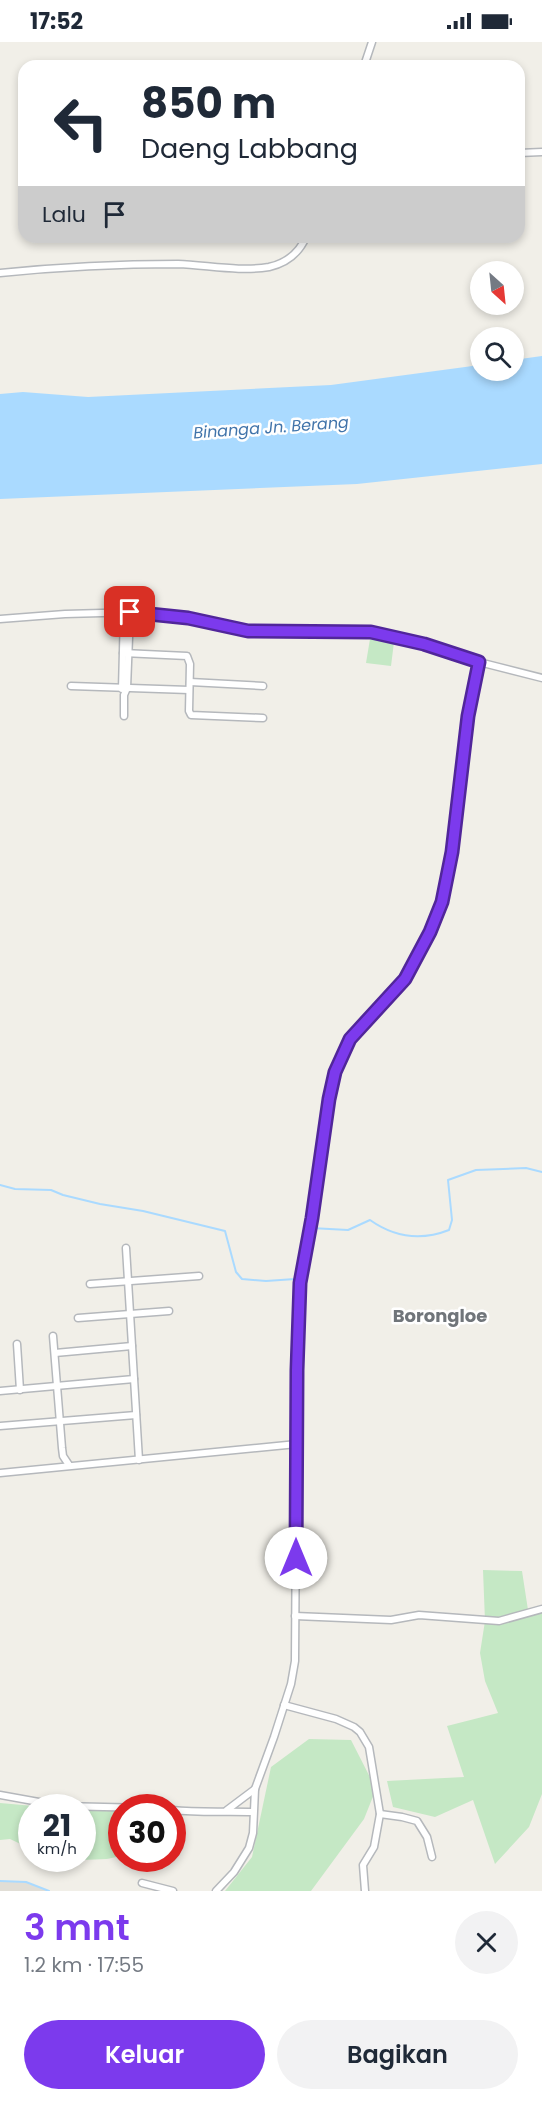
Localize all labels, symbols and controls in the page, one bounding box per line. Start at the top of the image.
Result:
text: 17:52 [30,6,83,37]
text: 850 m [141,74,276,133]
icon: left [42,84,120,162]
text: Daeng Labbang [141,130,358,167]
icon: arrive [98,198,131,231]
text: Lalu [42,199,86,230]
north arrow [470,261,524,315]
map controls [470,261,524,381]
button: search [470,327,524,381]
water label: Binanga Jn. Berang [192,411,350,444]
pin [104,586,155,637]
icon: arrive [113,595,146,628]
district label: Borongloe [393,1303,487,1328]
position arrow [264,1526,328,1590]
speed limit sign: 30 [108,1794,186,1872]
text: 21 [43,1804,71,1847]
text: km/h [37,1838,77,1859]
text: 3 mnt [24,1902,130,1953]
button: close [455,1911,518,1974]
text: 1.2 km · 17:55 [24,1951,144,1979]
button: Keluar [24,2020,265,2089]
button: Bagikan [277,2020,518,2089]

